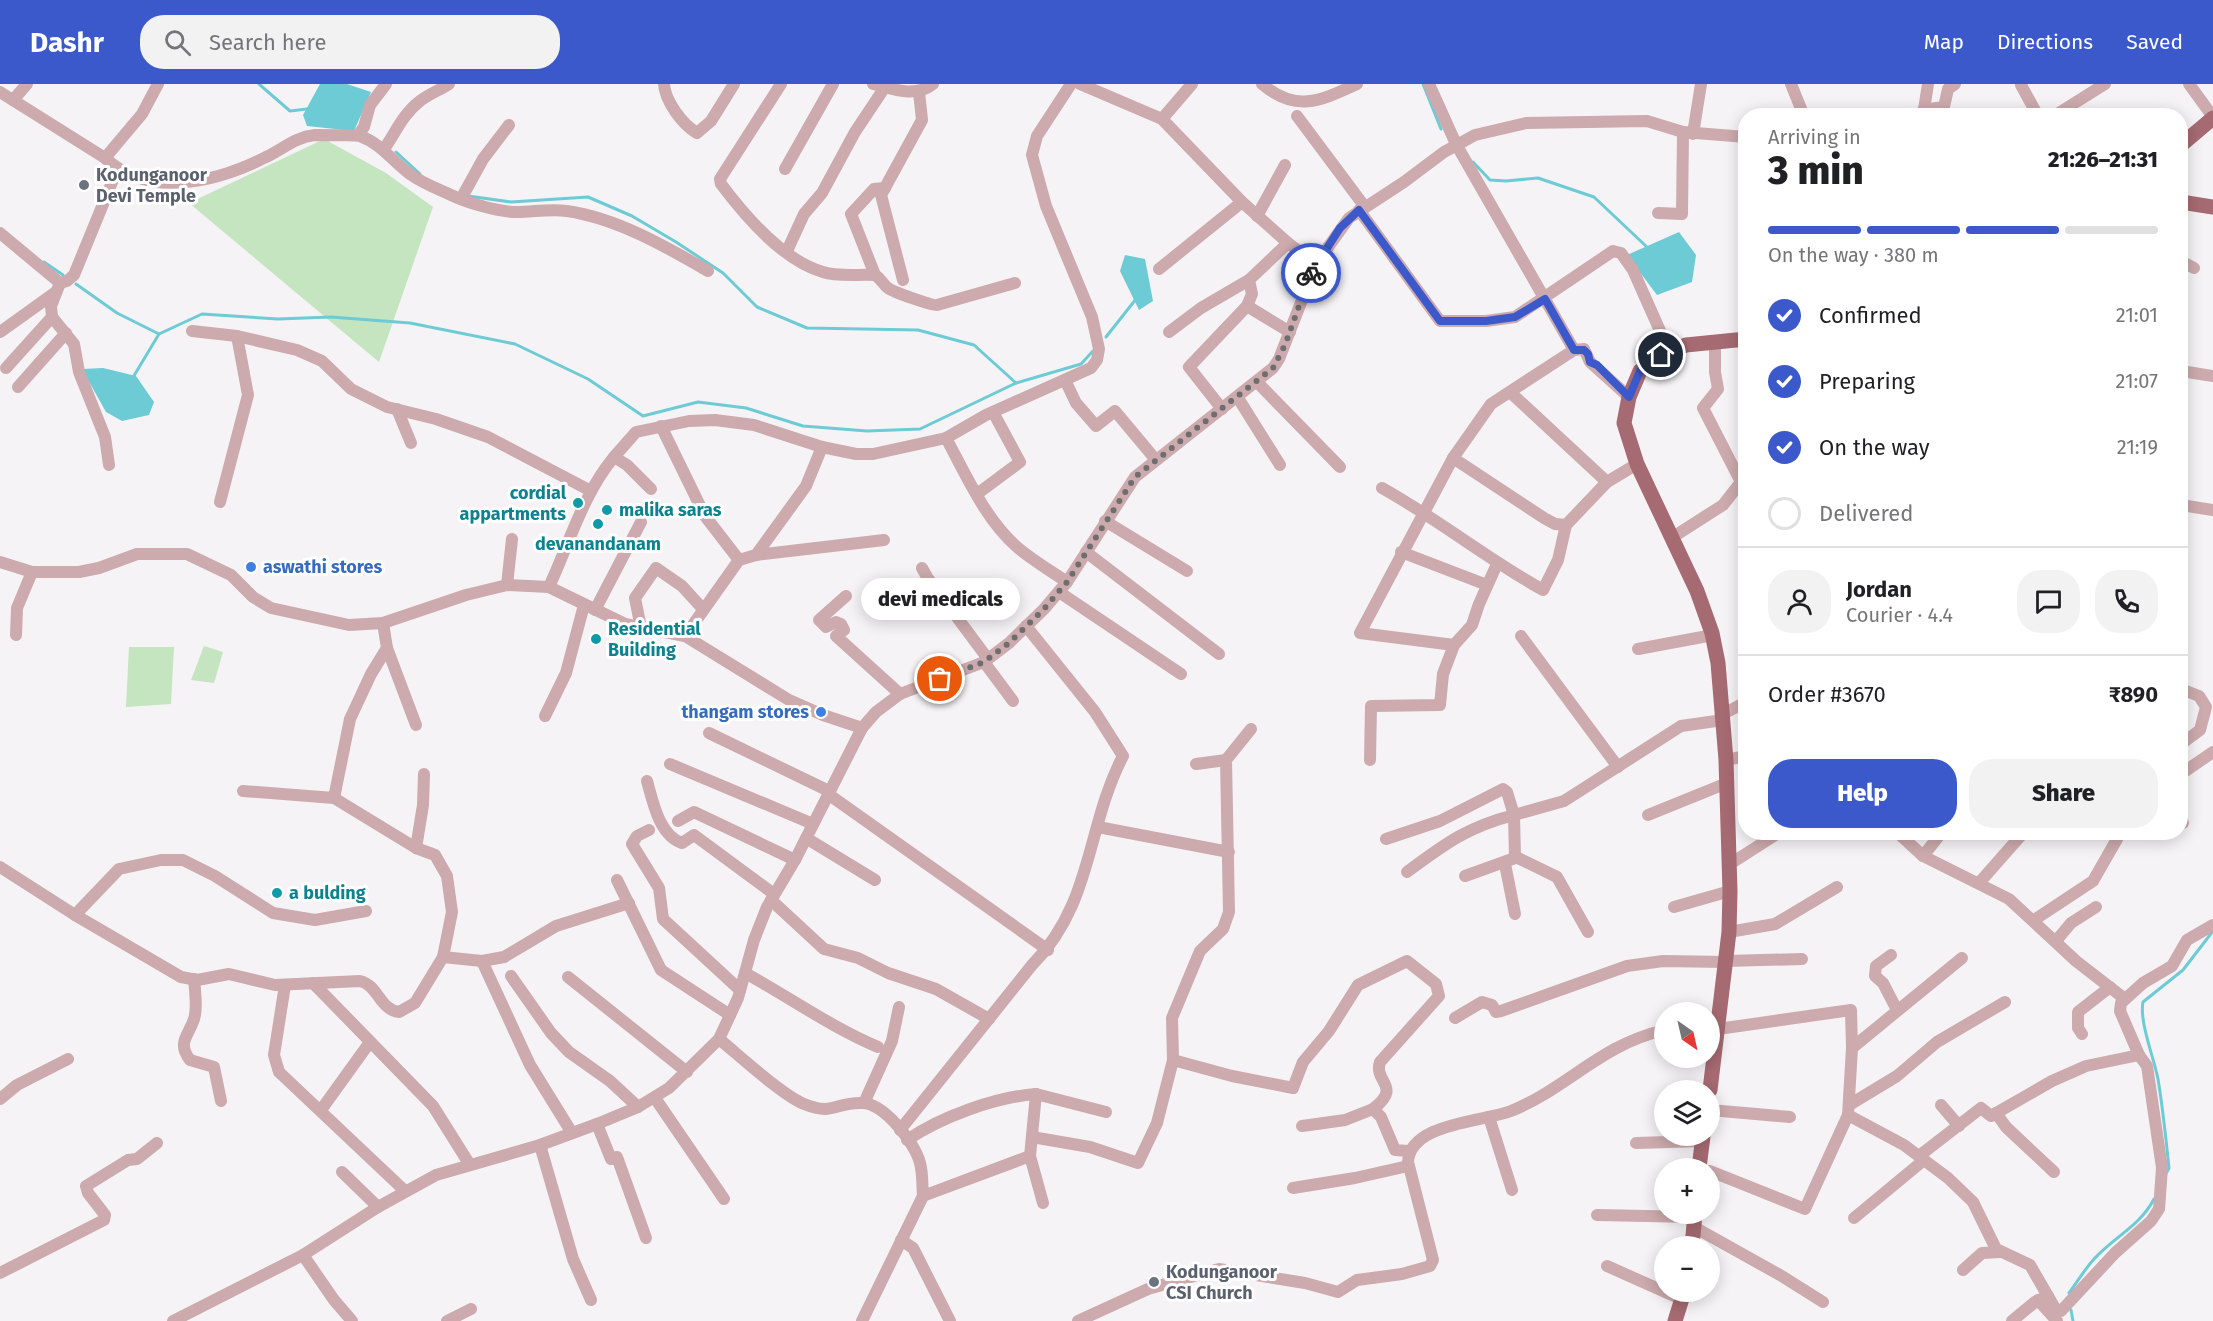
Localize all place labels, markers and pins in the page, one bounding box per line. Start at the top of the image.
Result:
place label: Kodunganoor Devi Temple [96,164,208,207]
marker: Kodunganoor Devi Temple [77,178,91,192]
pin [1635,329,1686,380]
place label: cordial appartments [460,482,567,525]
marker: cordial appartments [571,496,585,510]
place label: malika saras [619,499,722,521]
marker: malika saras [600,503,614,517]
marker: devanandanam [591,517,605,531]
place label: devanandanam [535,533,661,555]
place label: aswathi stores [263,556,382,578]
marker: aswathi stores [244,560,258,574]
callout: devi medicals [860,577,1020,619]
place label: Residential Building [608,618,701,661]
marker: Residential Building [589,632,603,646]
pin [914,653,965,704]
place label: thangam stores [681,701,809,723]
marker: thangam stores [814,705,828,719]
place label: a bulding [289,882,366,904]
marker: a bulding [270,886,284,900]
place label: Kodunganoor CSI Church [1166,1261,1278,1304]
marker: Kodunganoor CSI Church [1147,1275,1161,1289]

